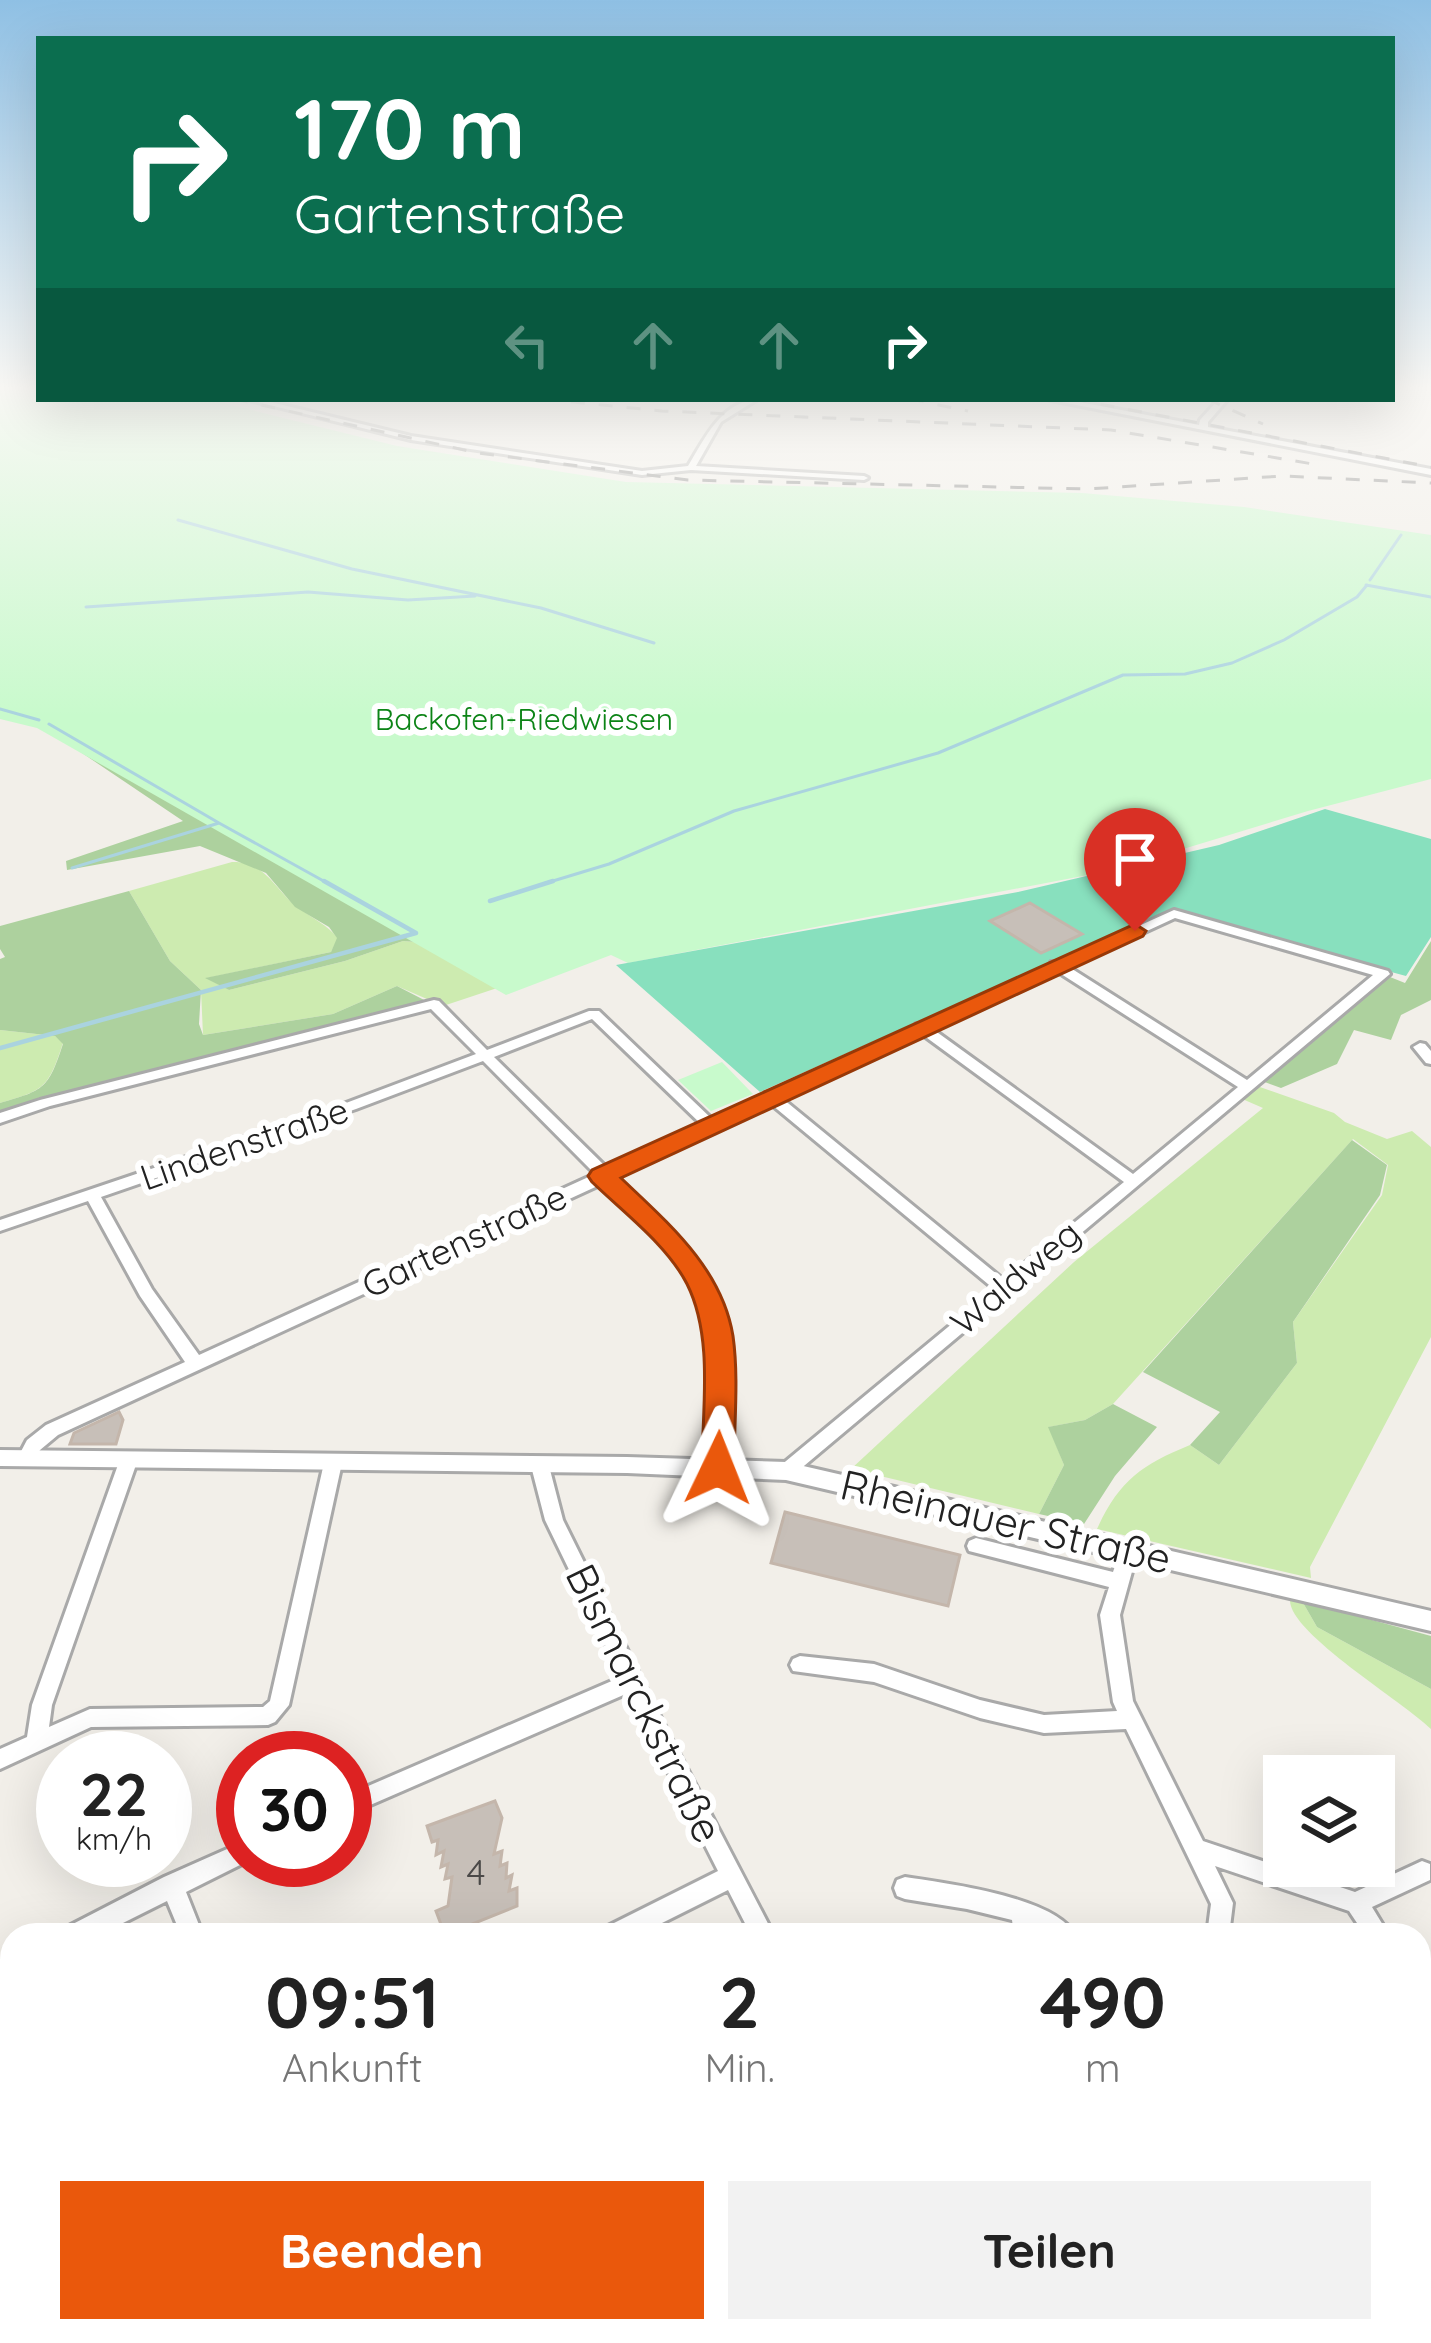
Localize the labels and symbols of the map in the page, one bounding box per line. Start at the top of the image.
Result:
park label: Backofen-Riedwiesen [375,700,673,738]
pin [1084,808,1186,931]
street label: Lindenstraße [134,1086,354,1200]
street label: Gartenstraße [354,1173,574,1307]
street label: Waldweg [941,1210,1089,1344]
position arrow [655,1405,781,1531]
street label: Rheinauer Straße [836,1457,1176,1585]
street label: Bismarckstraße [555,1555,735,1851]
speed limit sign: 30 [216,1731,372,1887]
house number: 4 [467,1849,485,1894]

